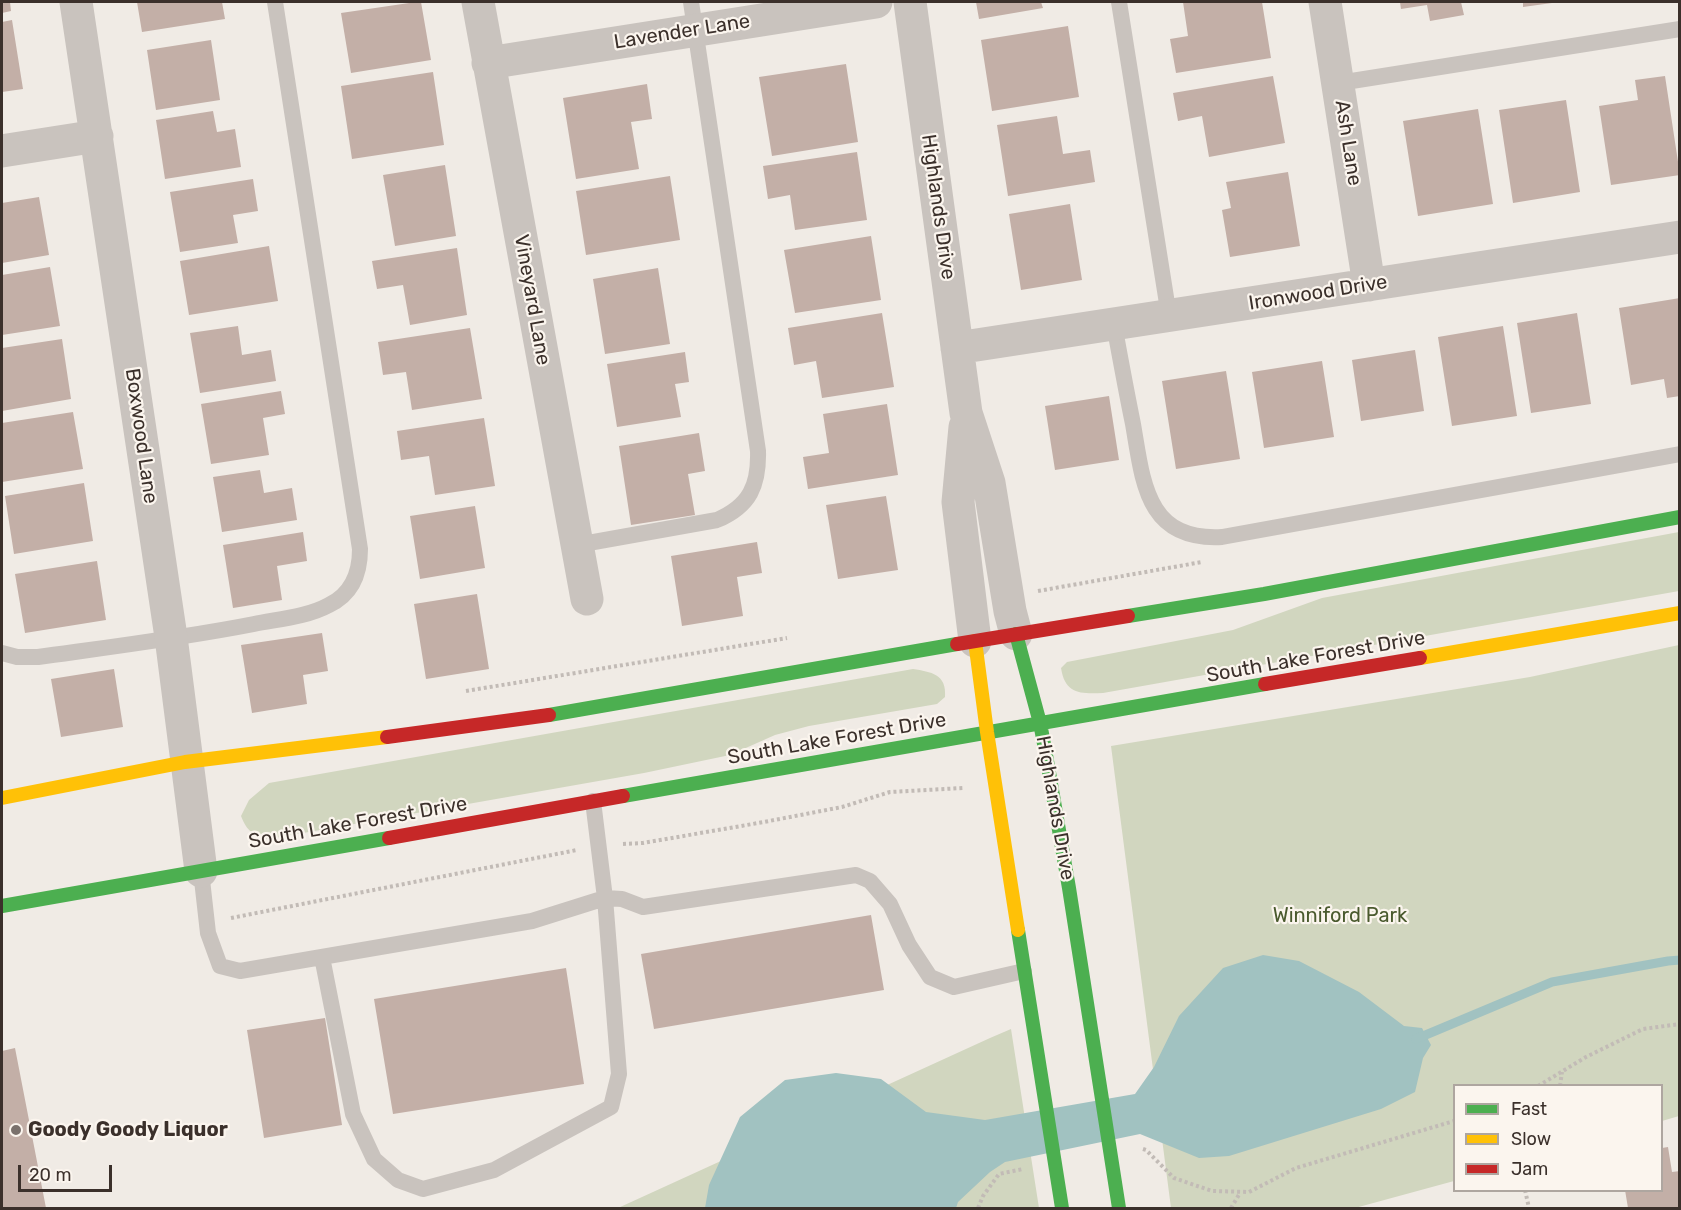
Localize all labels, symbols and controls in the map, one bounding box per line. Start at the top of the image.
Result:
street label: Lavender Lane [612,9,752,55]
street label: Ash Lane [1329,99,1367,187]
street label: Highlands Drive [916,133,960,281]
street label: Vineyard Lane [509,233,555,367]
street label: Ironwood Drive [1247,270,1389,316]
street label: Boxwood Lane [120,367,162,505]
street label: South Lake Forest Drive [1205,626,1427,688]
street label: South Lake Forest Drive [726,708,948,770]
street label: Highlands Drive [1030,734,1080,882]
street label: South Lake Forest Drive [247,792,469,854]
park label: Winniford Park [1273,904,1407,928]
legend [1453,1084,1663,1192]
text: Fast [1511,1098,1547,1120]
place label: Goody Goody Liquor [28,1118,228,1142]
marker: Goody Goody Liquor [9,1123,23,1137]
text: Slow [1511,1128,1551,1150]
scale bar [21,1153,116,1191]
text: Jam [1511,1158,1548,1180]
text: 20 m [29,1164,71,1186]

